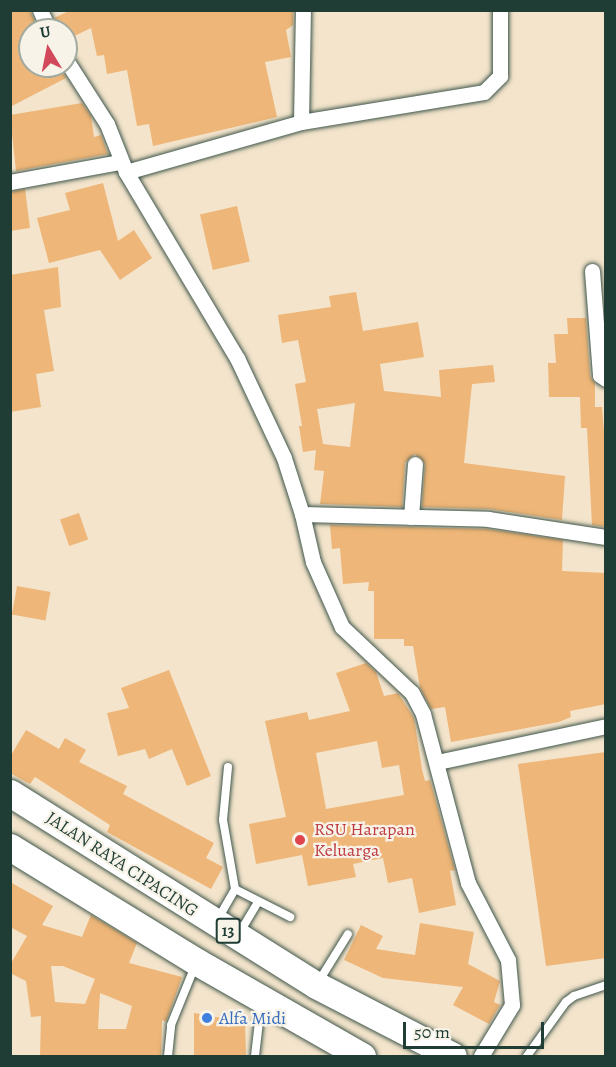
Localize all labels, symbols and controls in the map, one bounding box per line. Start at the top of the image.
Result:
north arrow [18,18,78,78]
text: U [38,20,52,44]
street label: JALAN RAYA CIPACING [42,807,202,921]
place label: RSU Harapan Keluarga [314,819,415,862]
marker: RSU Harapan Keluarga [291,831,309,849]
road number: 13 [214,918,242,944]
place label: Alfa Midi [219,1007,286,1029]
scale bar [406,1010,547,1048]
marker: Alfa Midi [200,1011,214,1025]
text: 50 m [414,1020,450,1044]

